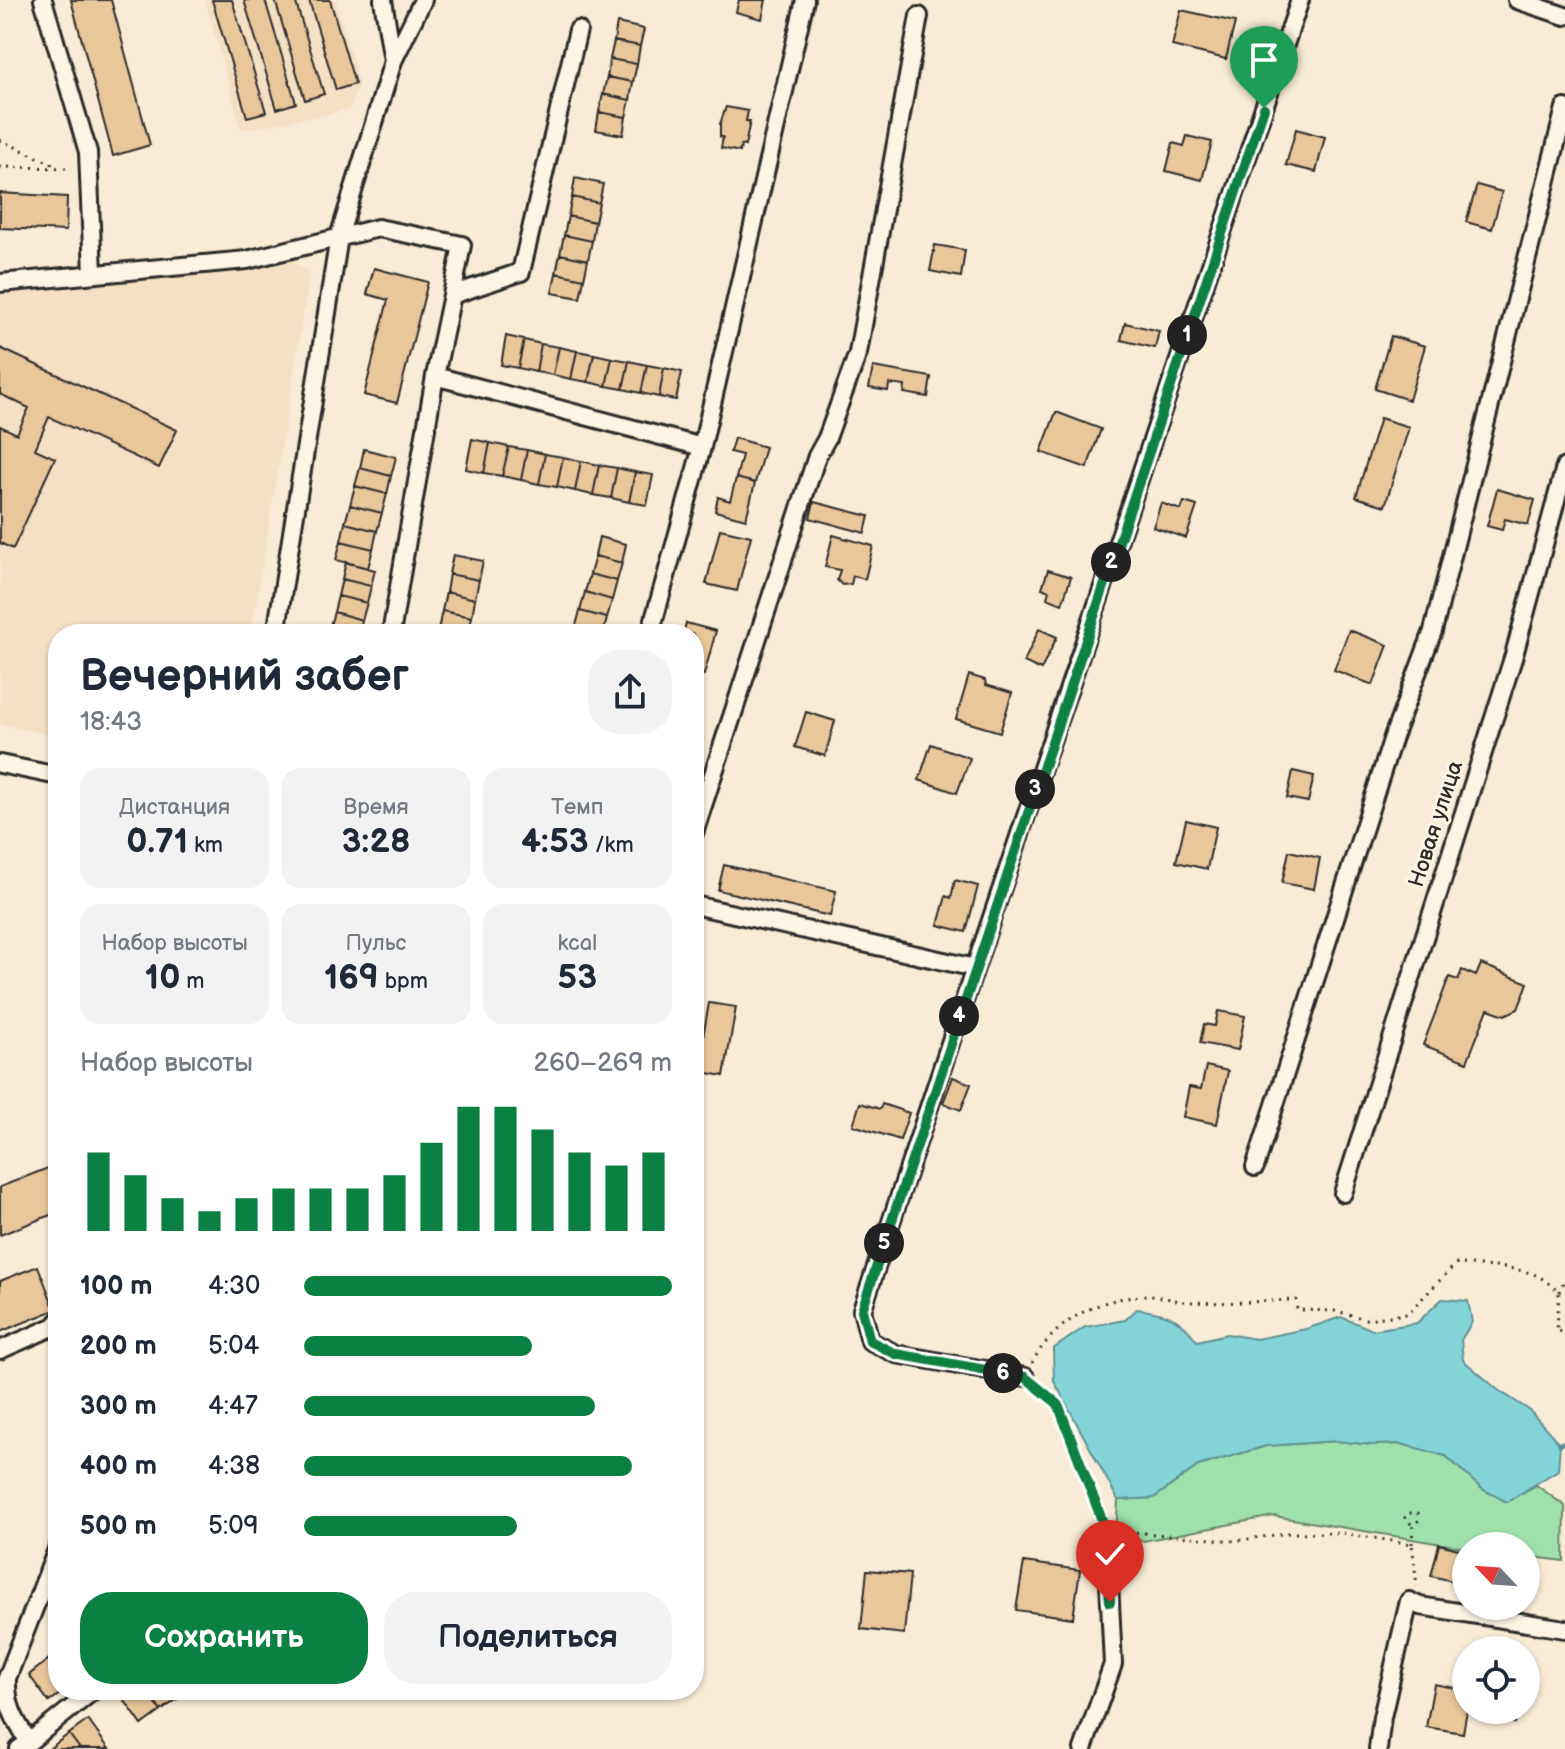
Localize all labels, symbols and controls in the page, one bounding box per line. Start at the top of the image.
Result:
pin [1230,26,1298,108]
icon: arrive [1242,38,1286,82]
pin: 1 [1167,315,1207,355]
text: 1 [1182,321,1192,348]
pin: 2 [1091,542,1131,582]
text: 2 [1104,548,1118,575]
text: Вечерний забег [80,650,409,703]
button: share [588,650,672,734]
text: 18:43 [80,707,142,738]
street label: Новая улица [1403,757,1469,891]
pin: 3 [1015,769,1055,809]
text: 3 [1029,775,1041,802]
text: Дистанция [119,794,230,821]
text: Время [343,794,409,821]
text: Темп [551,794,603,821]
text: 0.71 [126,821,188,862]
text: 3:28 [342,821,410,862]
text: 4:53 [521,821,589,862]
text: km [188,832,223,859]
text: /km [589,832,634,859]
text: Набор высоты [101,930,248,957]
text: Пульс [346,930,406,957]
text: kcal [558,930,597,957]
text: 10 [145,957,180,998]
text: 169 [324,957,379,998]
text: 53 [558,957,597,998]
text: m [180,968,204,995]
text: bpm [379,968,428,995]
pin: 4 [939,996,979,1036]
text: 4 [953,1002,965,1029]
text: Набор высоты [80,1048,253,1079]
text: 260–269 m [534,1048,672,1079]
pin: 5 [864,1223,904,1263]
text: 5 [878,1229,890,1256]
text: 100 m [80,1271,153,1302]
text: 4:30 [208,1271,260,1302]
text: 200 m [80,1331,157,1362]
text: 5:04 [208,1331,259,1362]
pin: 6 [983,1353,1023,1393]
text: 6 [996,1359,1010,1386]
text: 300 m [80,1391,157,1422]
text: 4:47 [208,1391,258,1422]
text: 400 m [80,1451,157,1482]
text: 4:38 [208,1451,260,1482]
text: 500 m [80,1511,157,1542]
text: 5:09 [208,1511,258,1542]
pin [1076,1520,1144,1602]
icon: check [1088,1532,1132,1576]
north arrow [1452,1532,1540,1620]
map controls [1452,1532,1540,1724]
button: Сохранить [80,1592,368,1684]
button: Поделиться [384,1592,672,1684]
button: locate [1452,1636,1540,1724]

